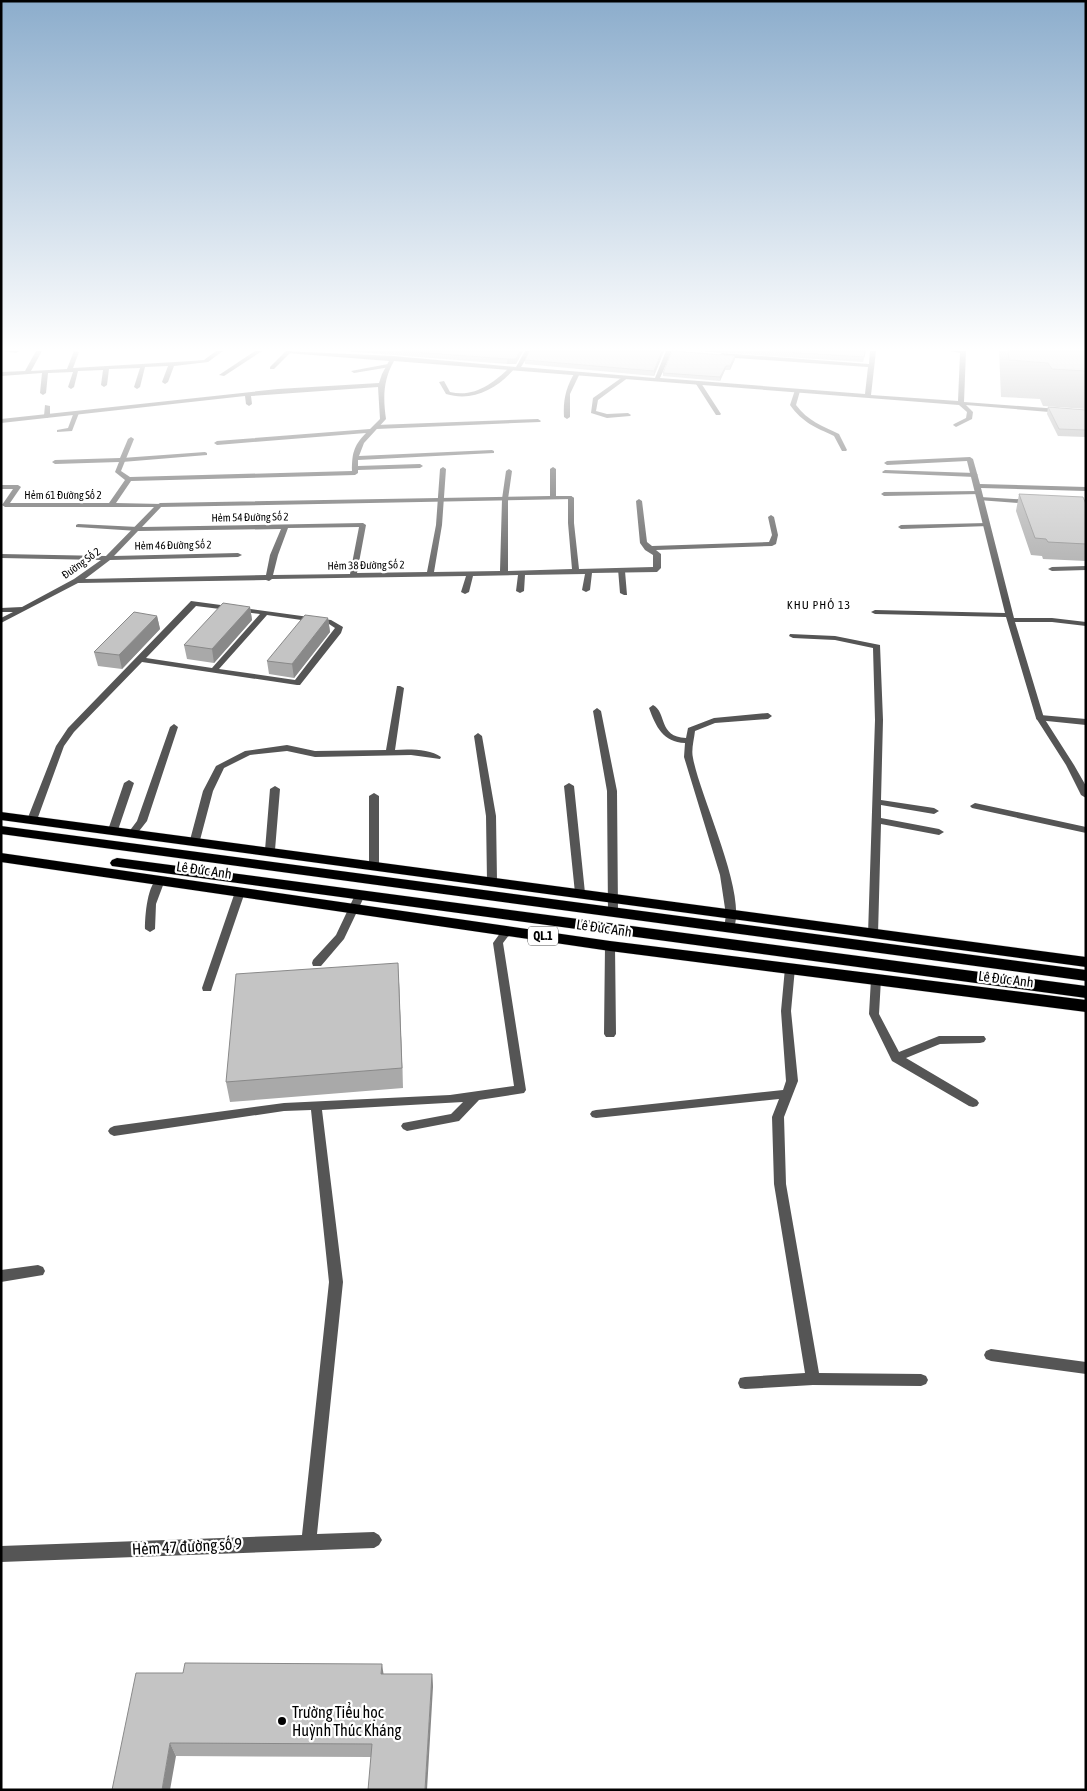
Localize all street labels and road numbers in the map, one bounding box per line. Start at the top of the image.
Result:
street label: Hẻm 61 Đường Số 2 [24,489,102,501]
street label: Hẻm 54 Đường Số 2 [211,510,289,524]
street label: Hẻm 46 Đường Số 2 [134,538,212,552]
street label: Đường Số 2 [59,545,103,581]
street label: Hẻm 38 Đường Số 2 [327,558,405,572]
street label: Lê Đức Anh [175,858,233,882]
street label: Lê Đức Anh [575,916,633,940]
road number: QL.1 [528,926,558,946]
street label: Lê Đức Anh [977,968,1035,990]
street label: Hẻm 47 đường số 9 [131,1533,243,1559]

